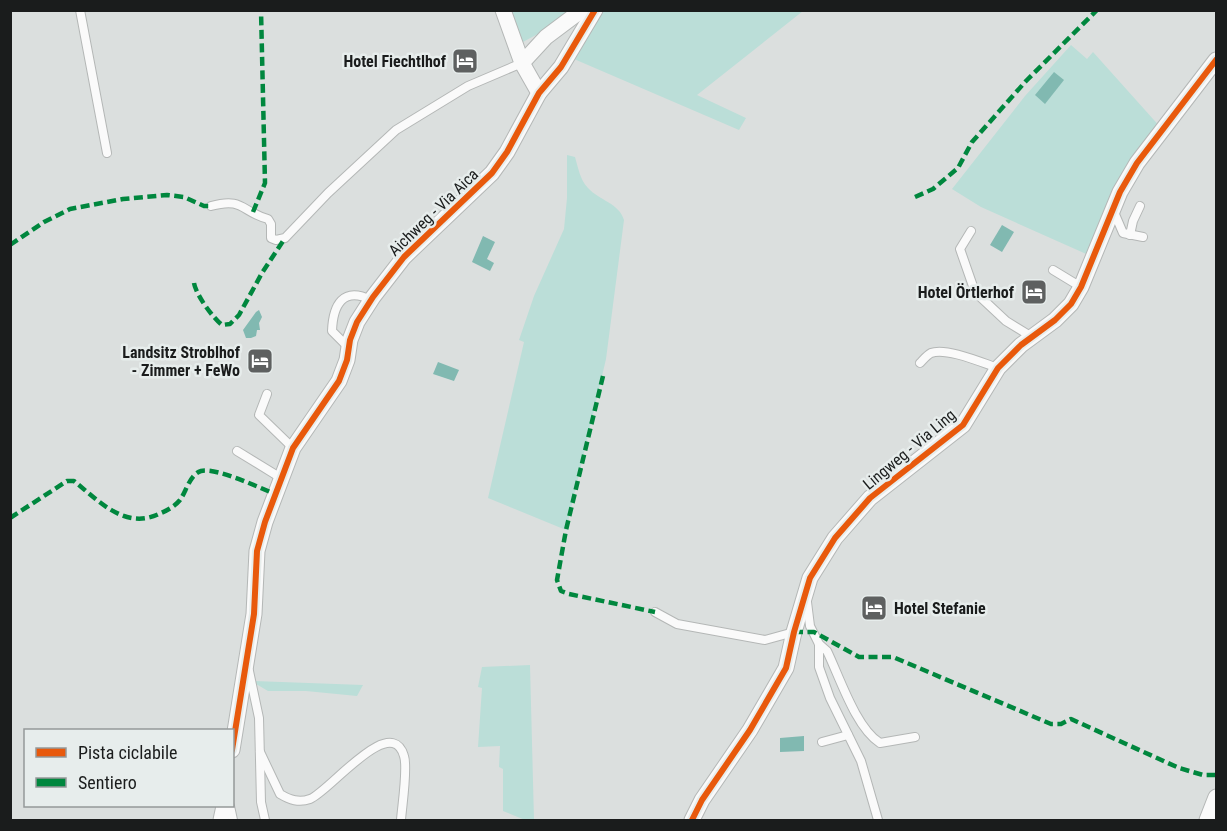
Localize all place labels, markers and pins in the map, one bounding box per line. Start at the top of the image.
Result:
hotel icon: Hotel Fiechtlhof [450,46,480,76]
place label: Hotel Fiechtlhof [343,52,447,71]
hotel icon: Hotel Örtlerhof [1019,277,1049,307]
place label: Hotel Örtlerhof [918,283,1015,302]
place label: Landsitz Stroblhof - Zimmer + FeWo [122,343,241,380]
hotel icon: Landsitz Stroblhof - Zimmer + FeWo [245,346,275,376]
hotel icon: Hotel Stefanie [859,593,889,623]
place label: Hotel Stefanie [894,599,986,618]

